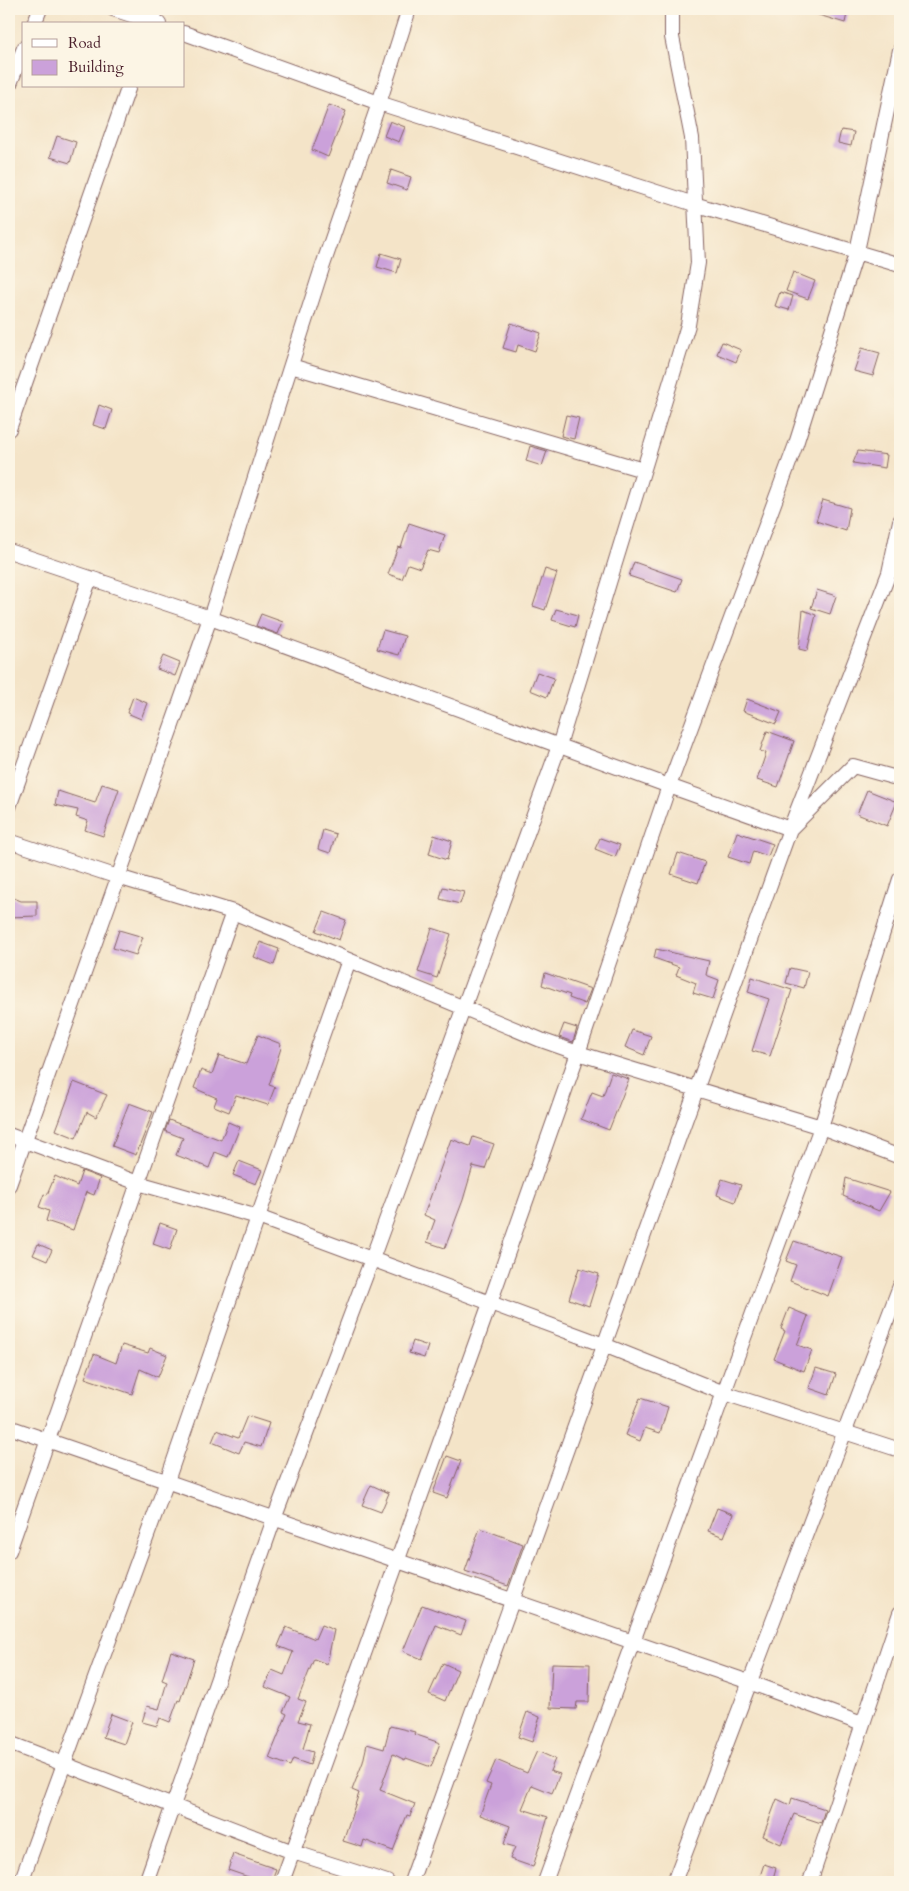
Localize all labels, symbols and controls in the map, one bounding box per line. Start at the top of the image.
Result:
legend [22,22,185,88]
text: Road [68,33,101,53]
text: Building [68,57,124,77]

